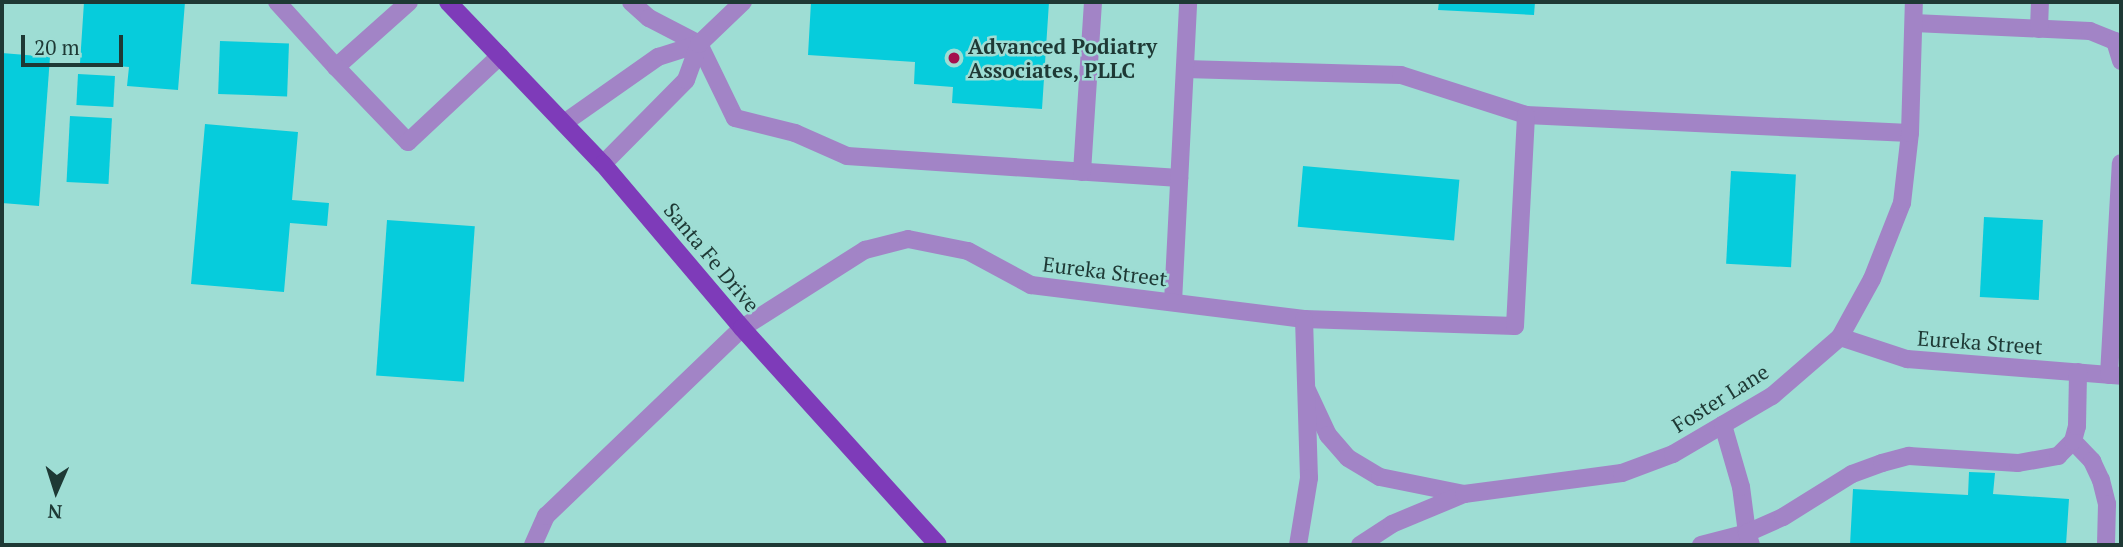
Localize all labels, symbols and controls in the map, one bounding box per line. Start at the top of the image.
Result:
scale bar [24,21,126,65]
text: 20 m [34,33,80,61]
place label: Advanced Podiatry Associates, PLLC [968,33,1157,83]
marker: Advanced Podiatry Associates, PLLC [946,50,962,66]
street label: Santa Fe Drive [659,197,765,317]
street label: Eureka Street [1041,251,1169,291]
street label: Eureka Street [1917,325,2043,359]
street label: Foster Lane [1667,358,1773,438]
north arrow [21,456,91,526]
text: N [47,500,63,525]

